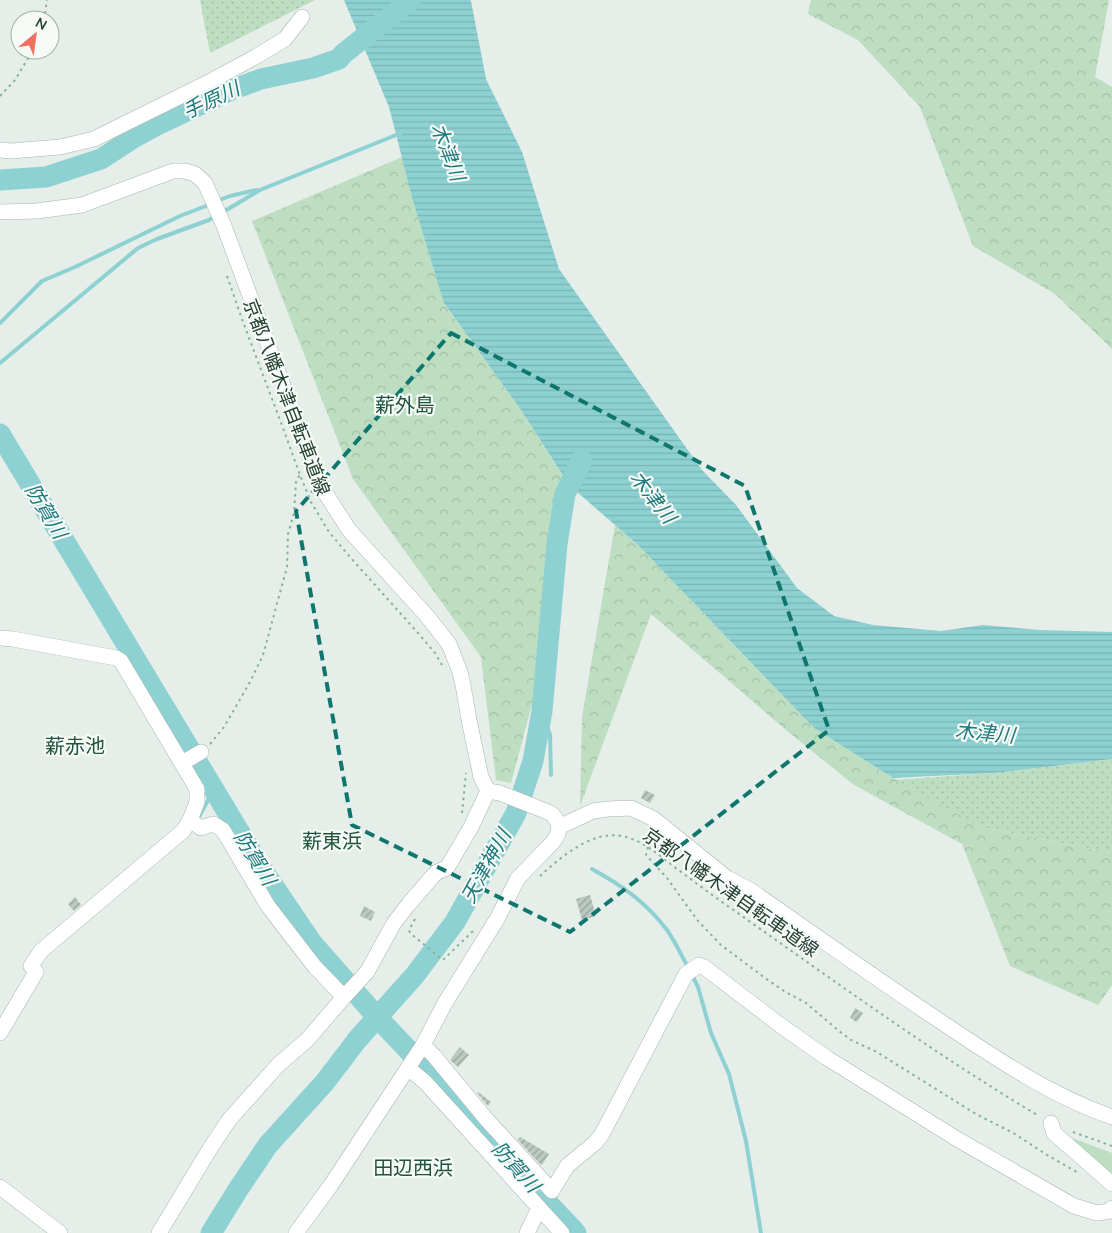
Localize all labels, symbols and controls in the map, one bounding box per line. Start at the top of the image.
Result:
north arrow [10,10,60,60]
text: N [32,13,50,34]
water label: 手原川 [178,75,245,124]
water label: 木津川 [426,119,472,186]
street label: 京都八幡木津自転車道線 [238,295,336,499]
district label: 薪外島 [375,392,435,417]
water label: 木津川 [625,465,683,530]
water label: 防賀川 [20,479,74,545]
water label: 木津川 [954,717,1018,748]
district label: 薪赤池 [45,733,105,758]
street label: 京都八幡木津自転車道線 [639,822,823,962]
water label: 天津神川 [455,823,517,907]
water label: 防賀川 [229,826,283,891]
district label: 薪東浜 [302,828,362,853]
water label: 防賀川 [487,1136,547,1199]
district label: 田辺西浜 [373,1155,453,1180]

